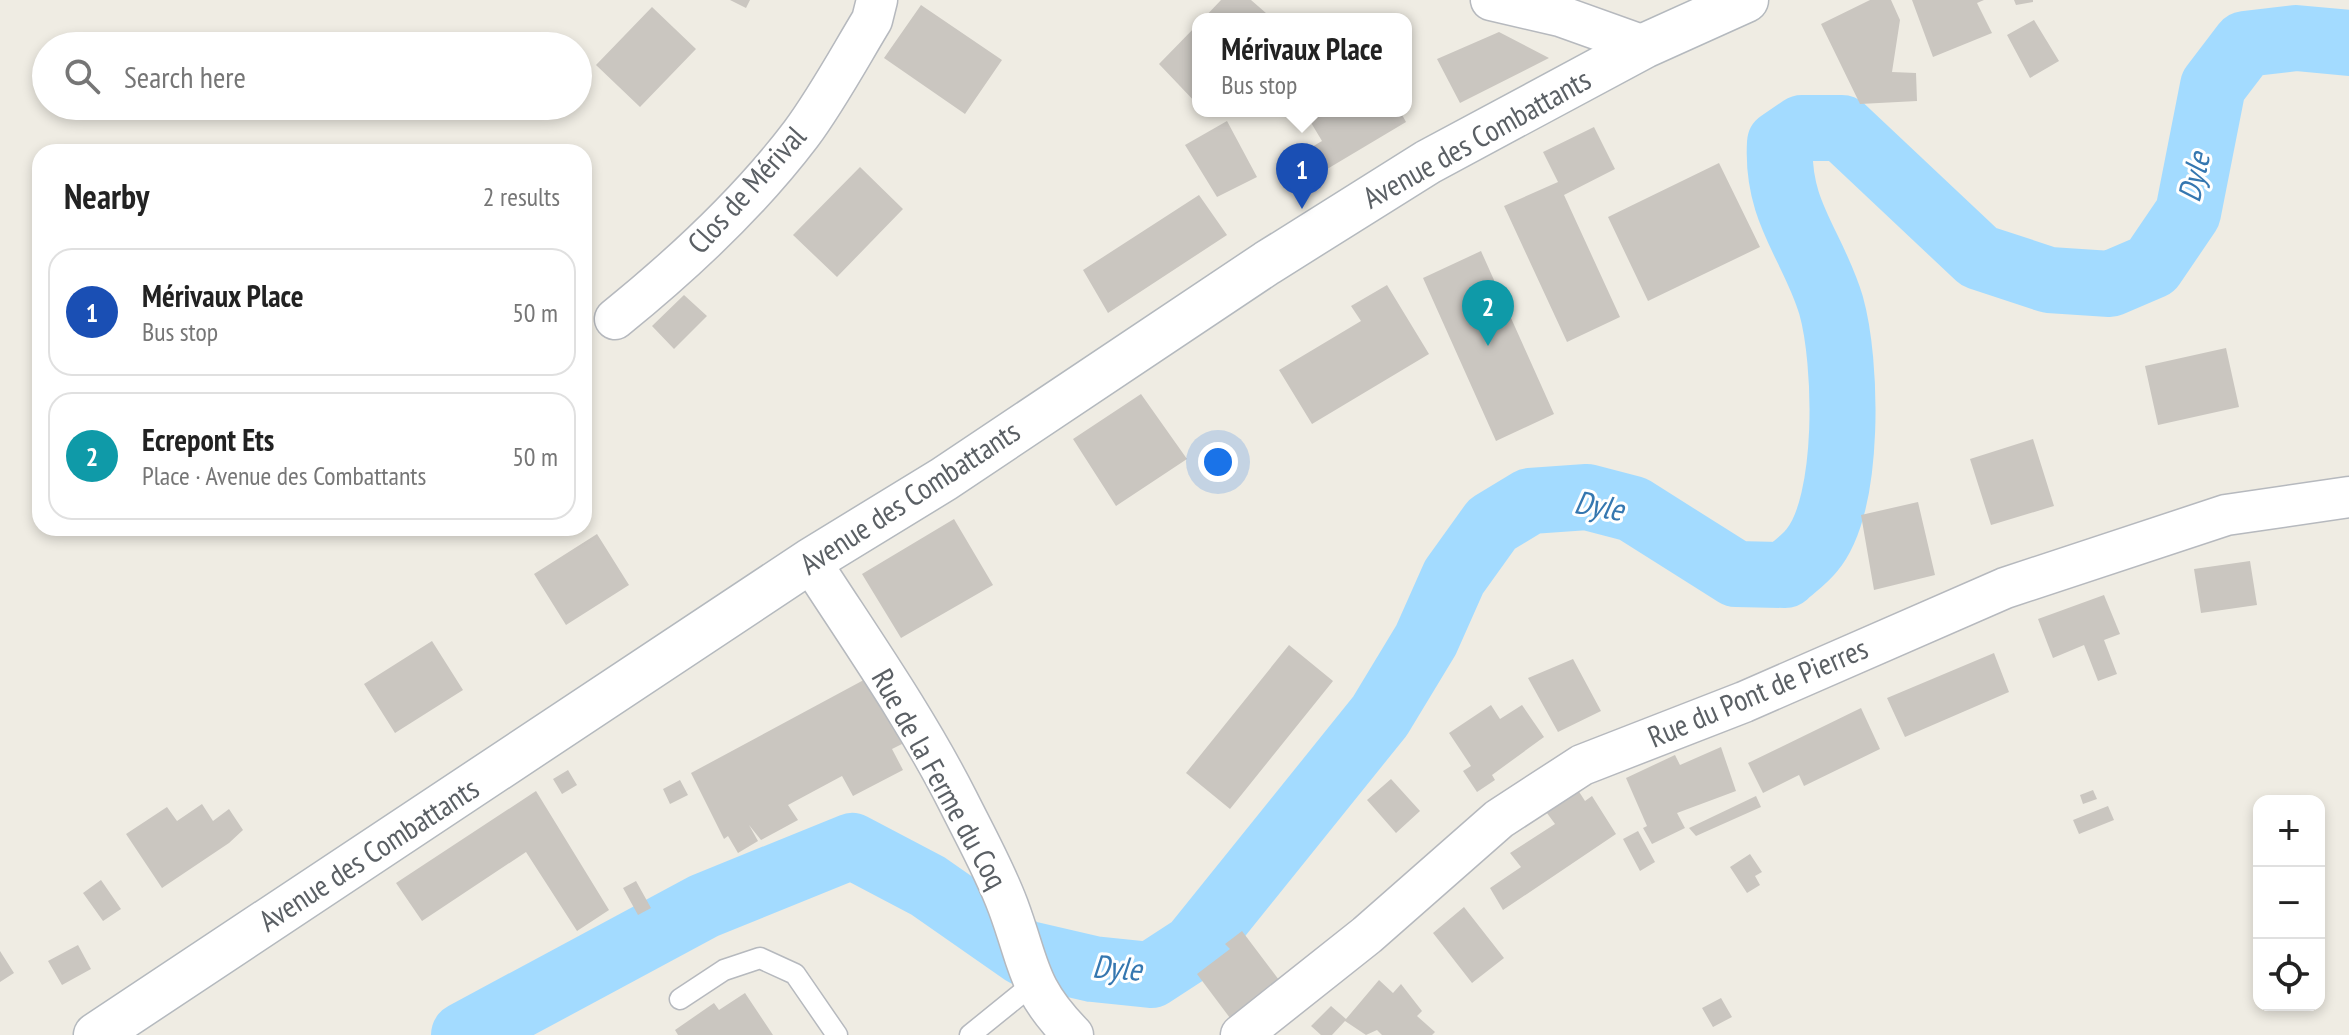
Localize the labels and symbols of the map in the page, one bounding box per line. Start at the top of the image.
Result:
street label: Avenue des Combattants [1355,59,1597,216]
street label: Clos de Mérival [678,117,814,261]
pin: 1 [1276,143,1328,209]
water label: Dyle [2167,146,2219,205]
pin: 2 [1462,280,1514,346]
street label: Avenue des Combattants [792,411,1027,582]
your location [1198,442,1238,482]
water label: Dyle [1571,480,1629,530]
street label: Rue du Pont de Pierres [1642,628,1873,755]
street label: Rue de la Ferme du Coq [864,661,1017,895]
street label: Avenue des Combattants [251,768,486,939]
water label: Dyle [1091,944,1145,990]

